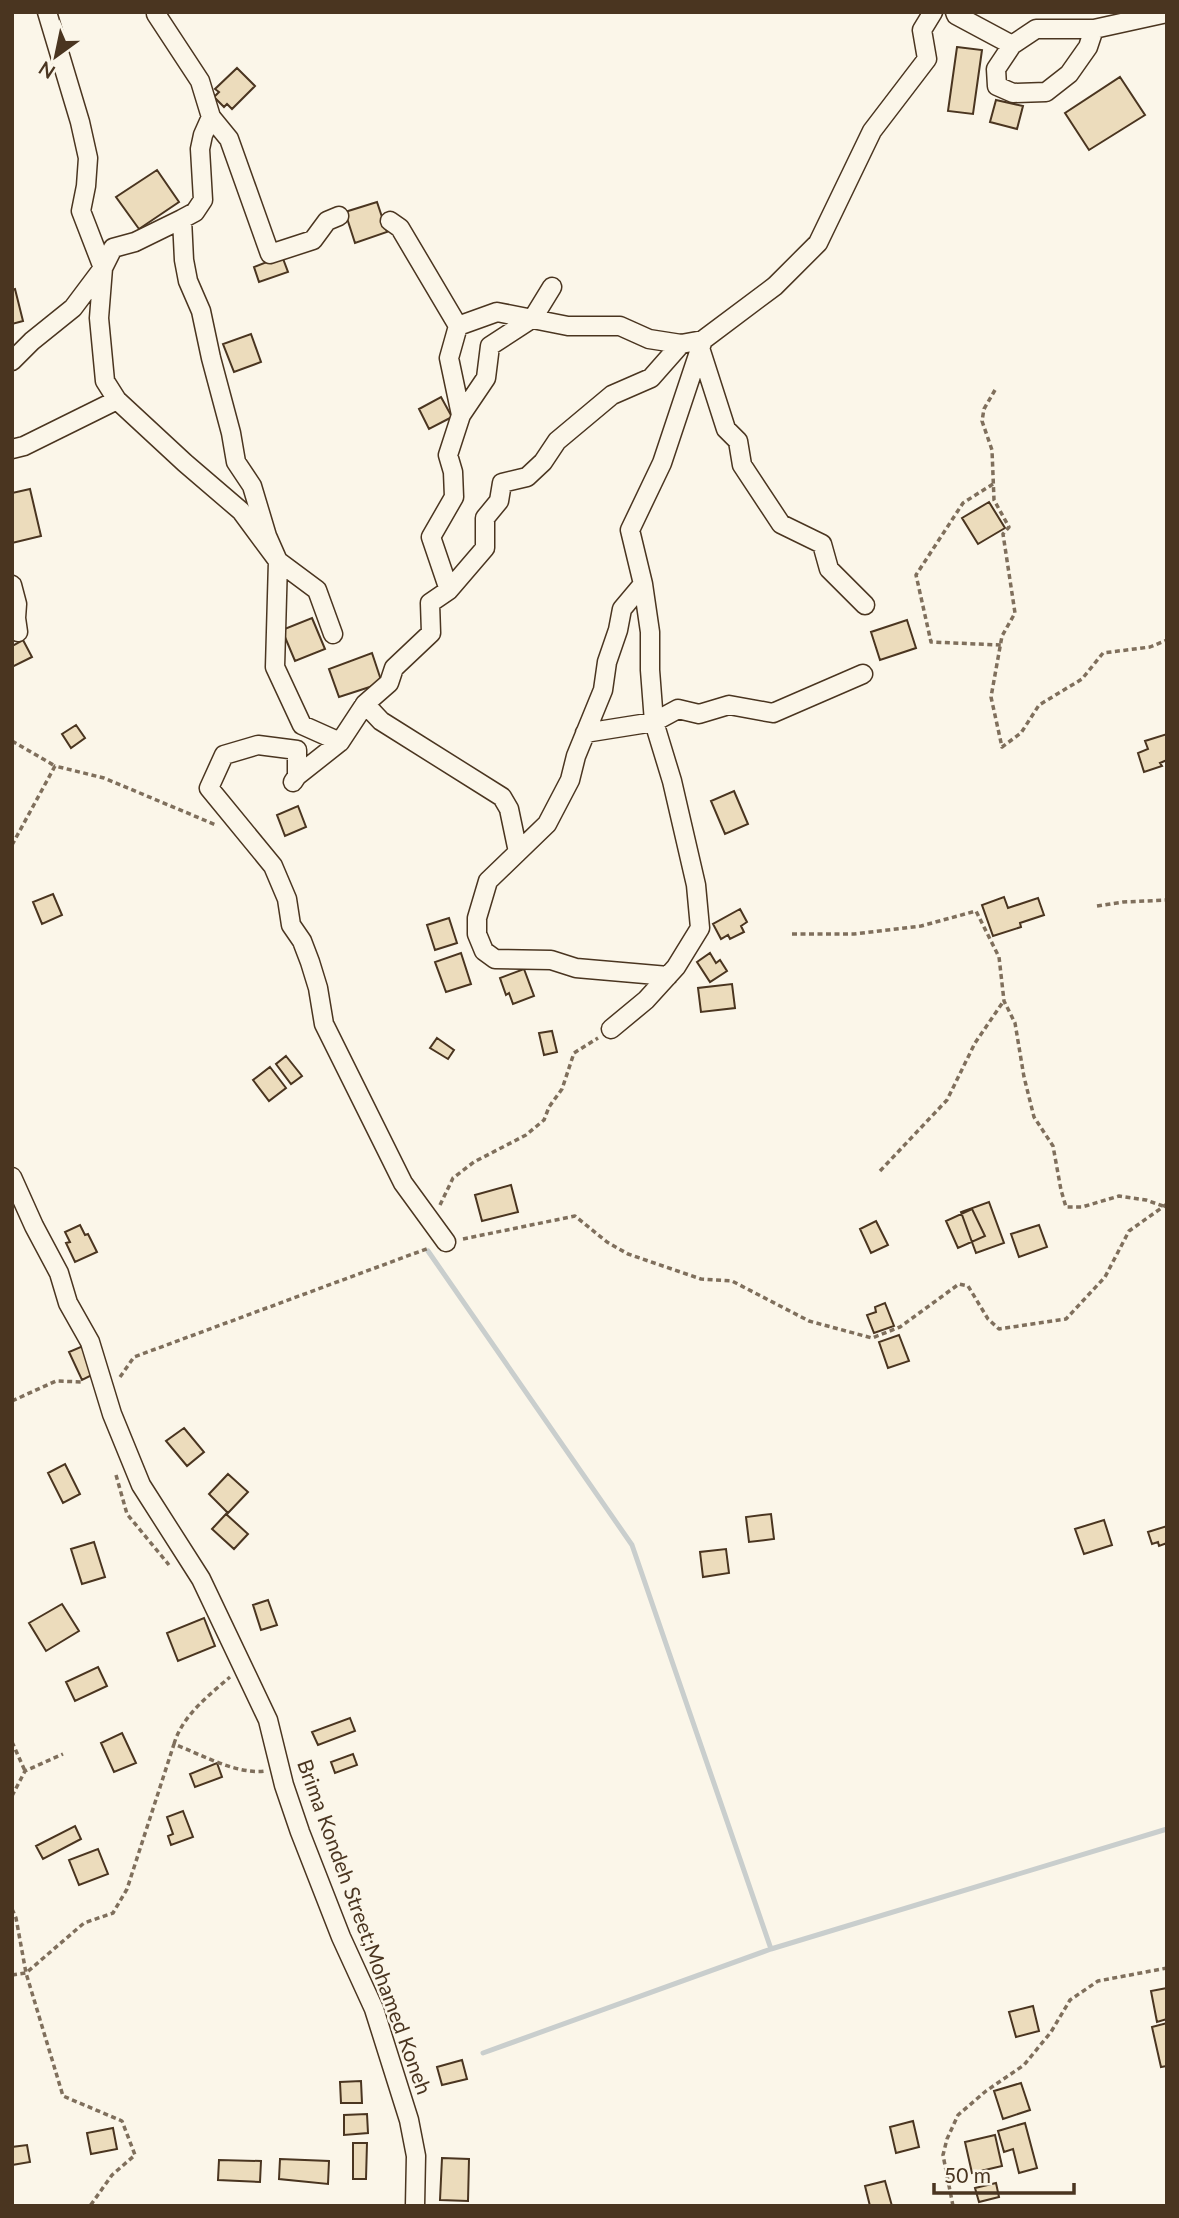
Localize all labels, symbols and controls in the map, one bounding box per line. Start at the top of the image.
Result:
north arrow [21,21,91,91]
text: N [34,57,59,84]
street label: Brima Kondeh Street;Mohamed Koneh [293,1755,438,2097]
scale bar [934,2152,1074,2196]
text: 50 m [944,2162,991,2187]

